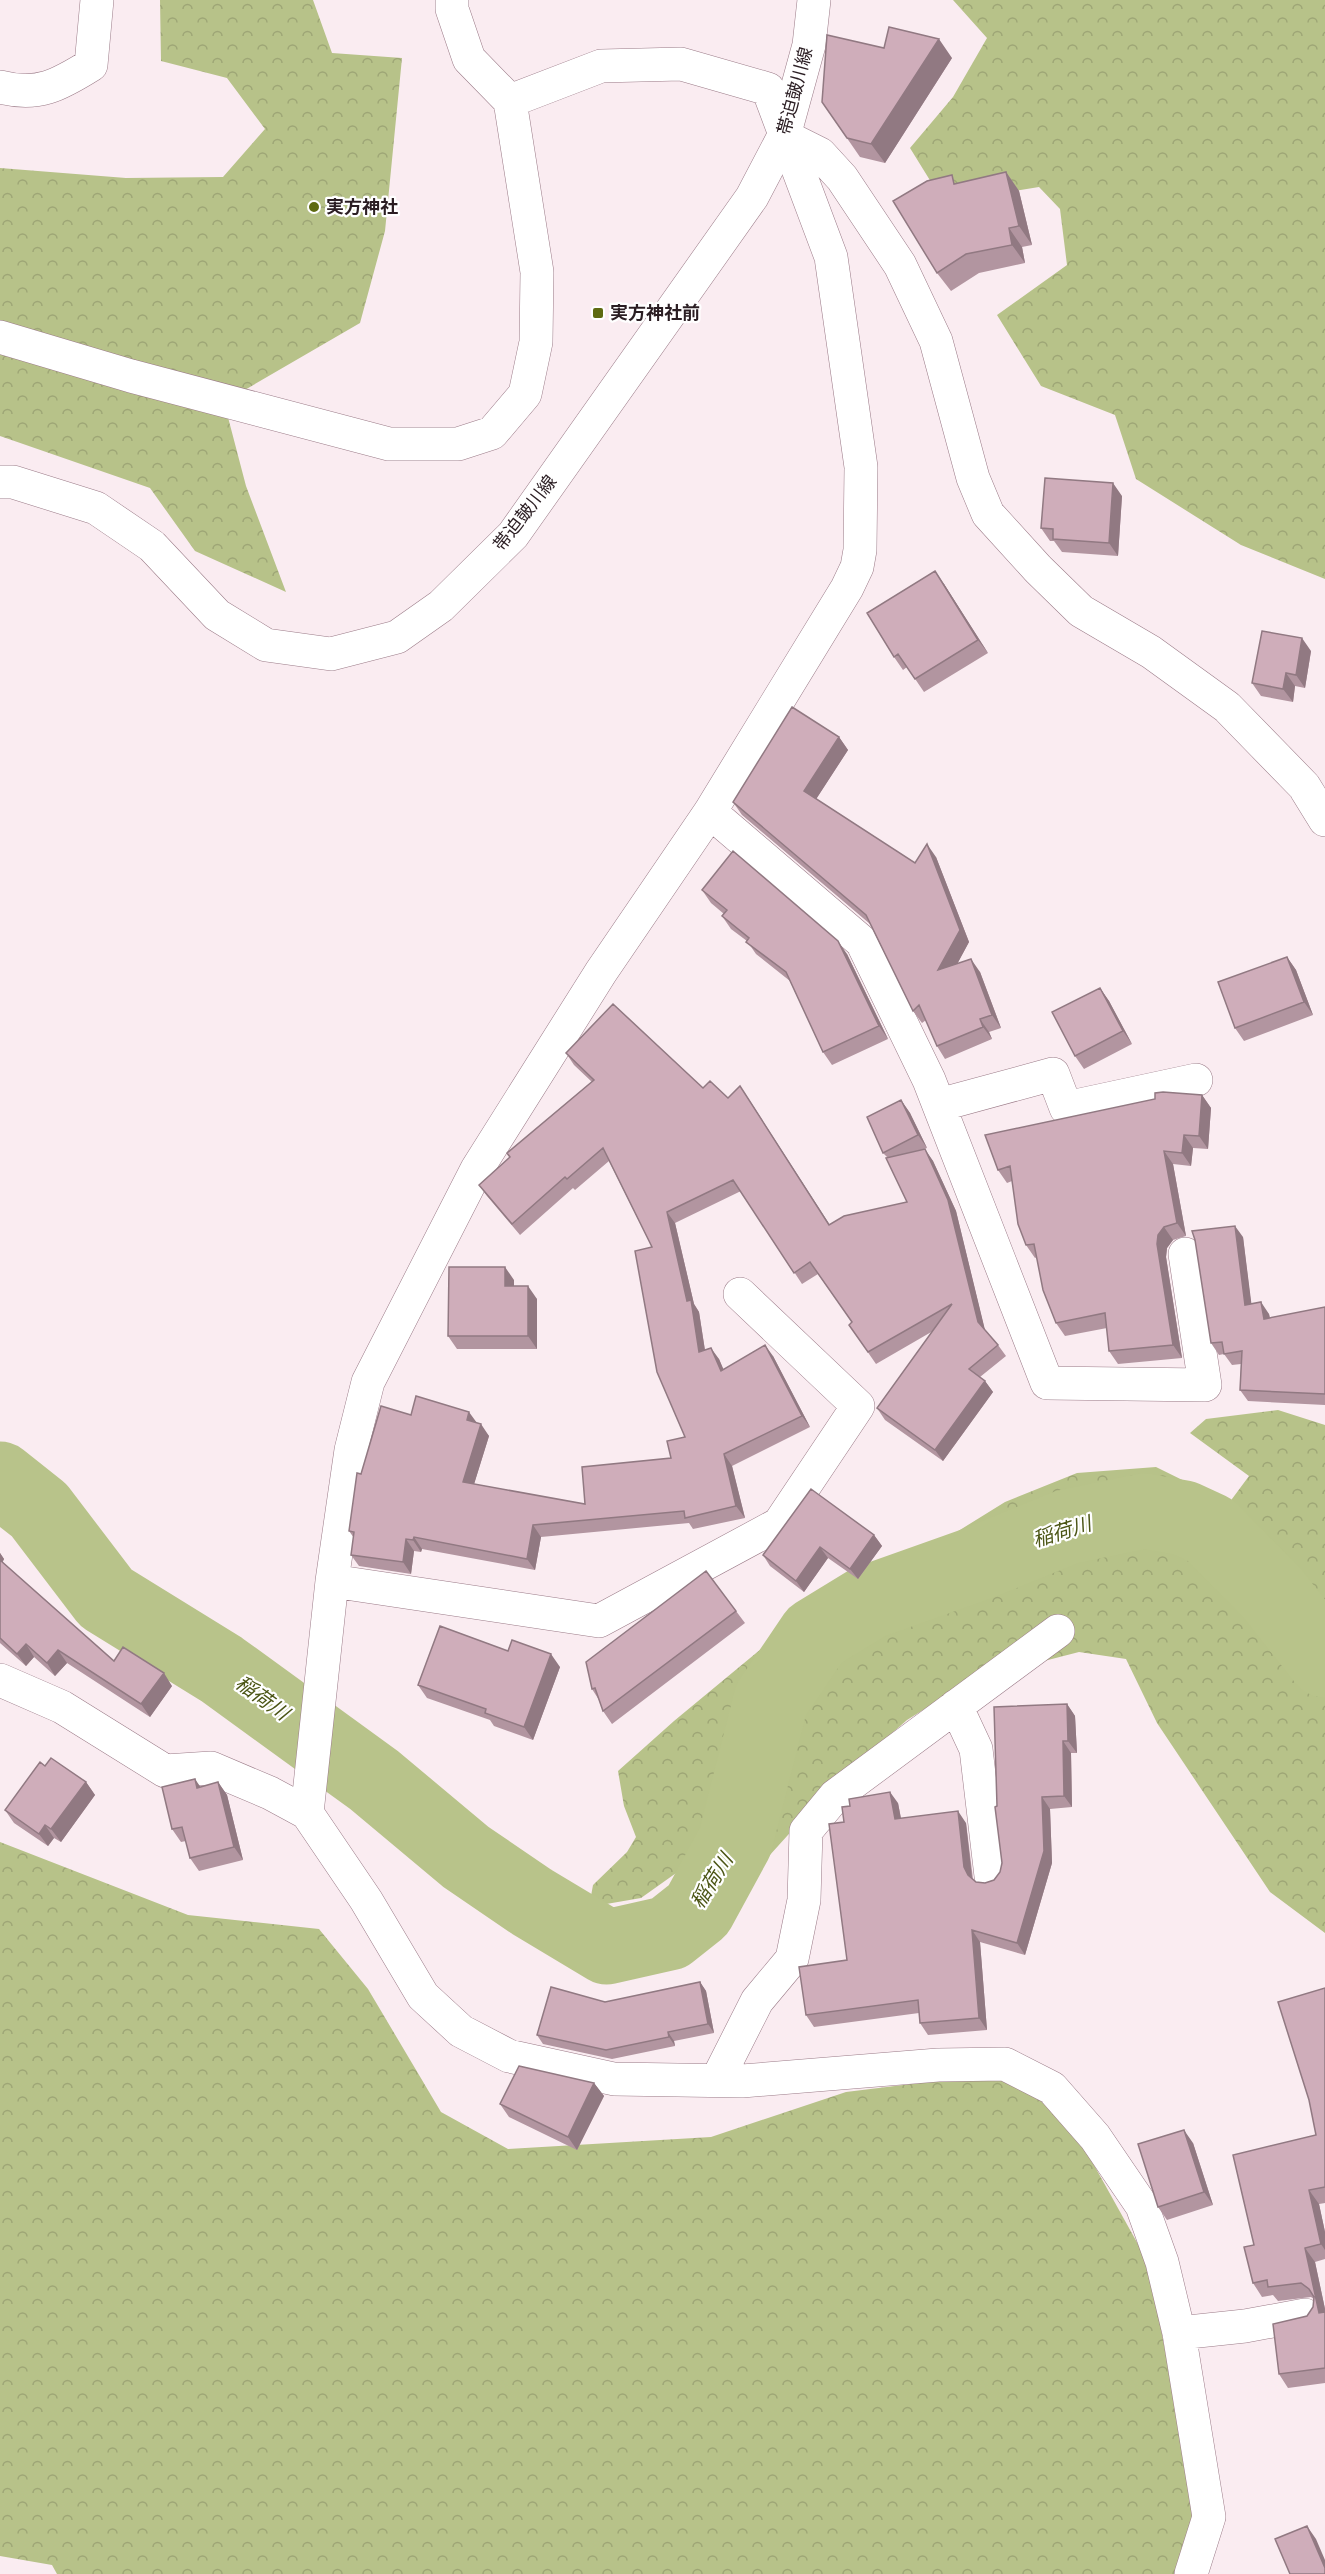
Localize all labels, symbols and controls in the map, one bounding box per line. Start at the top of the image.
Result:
street label: 帯迫皷川線 [773,45,817,137]
place label: 実方神社 [326,196,398,218]
marker: 実方神社 [307,200,321,214]
place label: 実方神社前 [610,302,700,324]
marker: 実方神社前 [591,306,605,320]
street label: 帯迫皷川線 [489,471,561,555]
water label: 稲荷川 [1030,1512,1096,1552]
water label: 稲荷川 [231,1671,295,1726]
water label: 稲荷川 [686,1848,739,1913]

